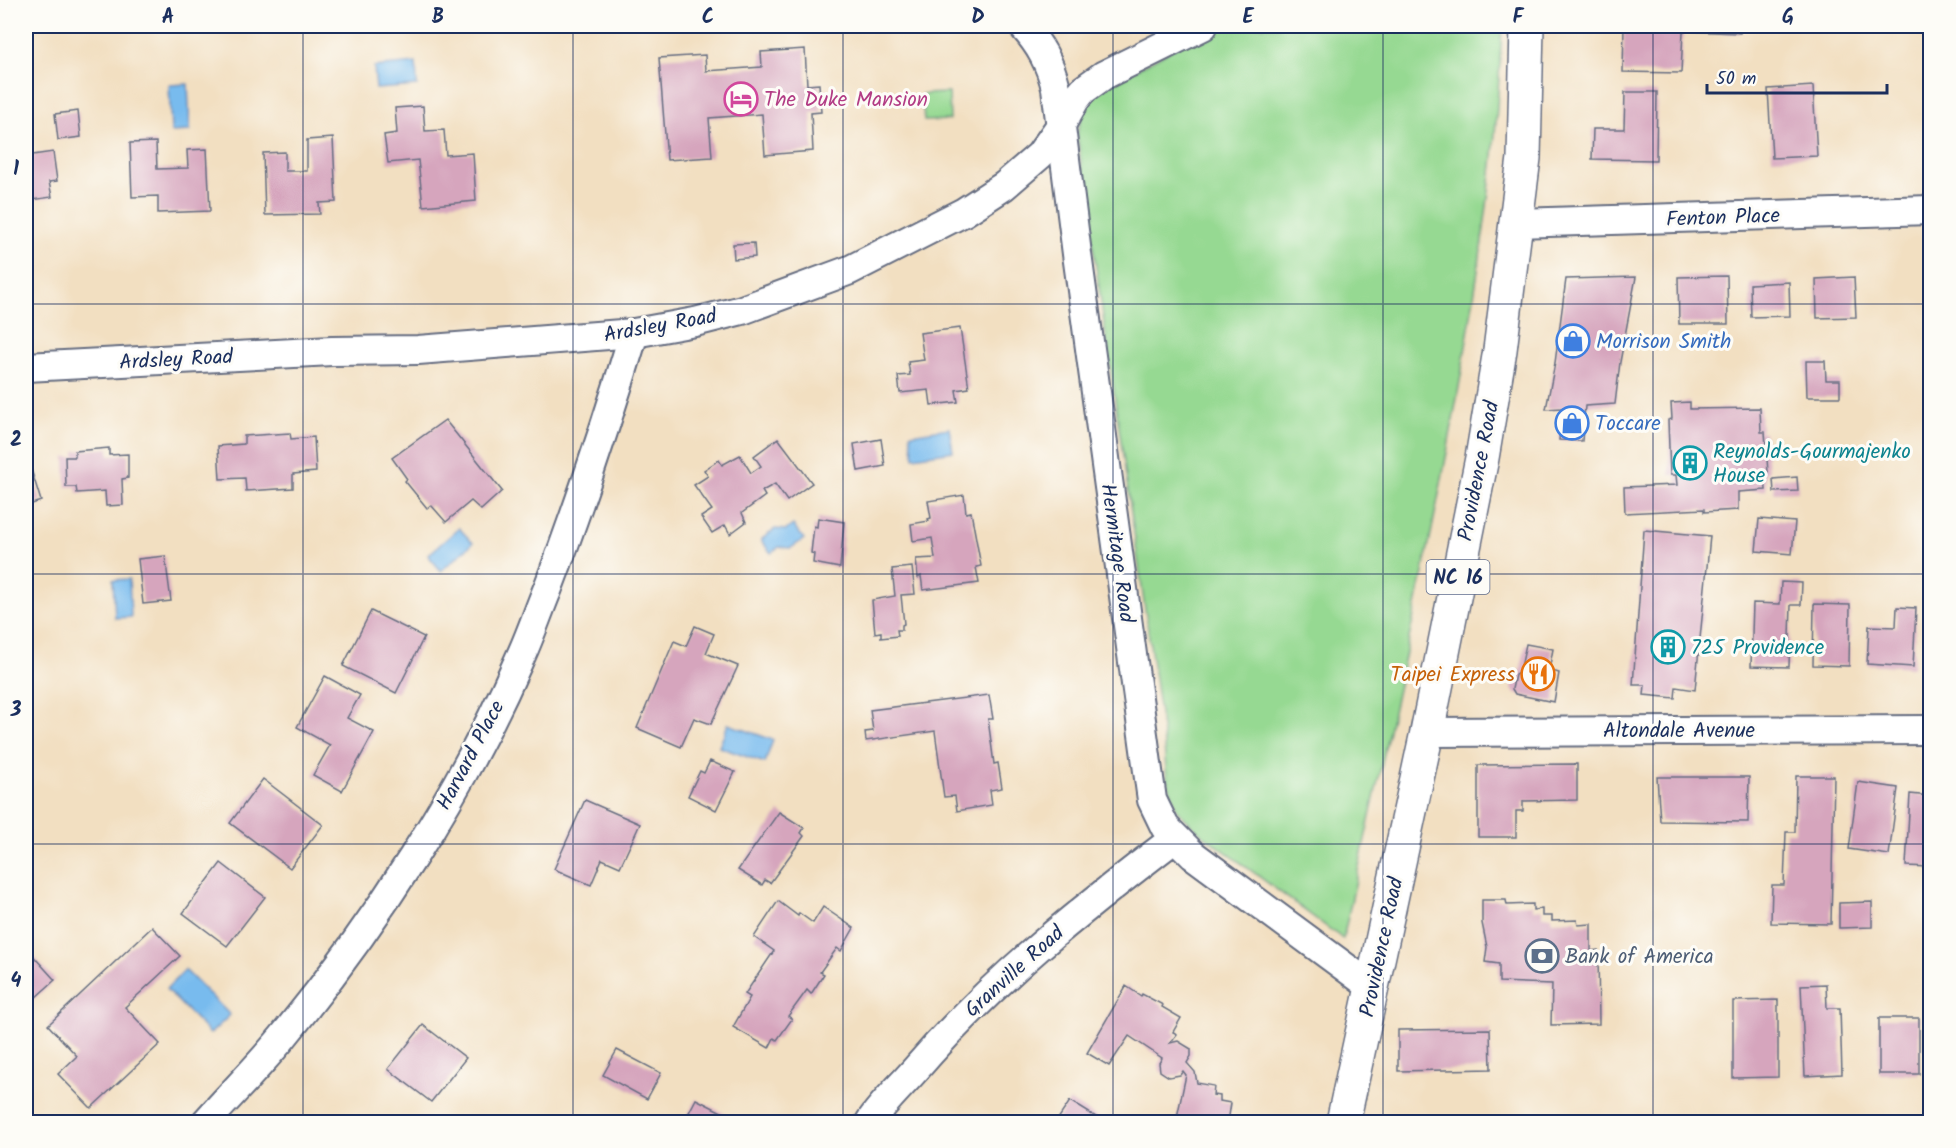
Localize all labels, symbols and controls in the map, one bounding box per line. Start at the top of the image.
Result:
text: A [162,2,174,34]
text: B [432,2,444,34]
text: C [702,2,714,34]
text: D [971,2,985,34]
text: E [1242,2,1254,34]
text: F [1513,2,1525,34]
text: G [1782,2,1794,34]
scale bar [1707,57,1887,95]
text: 50 m [1716,65,1756,94]
hotel icon: The Duke Mansion [723,81,759,117]
place label: The Duke Mansion [764,84,928,117]
text: 1 [13,154,19,186]
street label: Fenton Place [1665,200,1781,237]
street label: Ardsley Road [601,300,720,353]
shop icon: Morrison Smith [1555,323,1591,359]
place label: Morrison Smith [1596,326,1731,359]
street label: Ardsley Road [118,341,234,380]
street label: Providence Road [1450,398,1509,544]
shop icon: Toccare [1554,405,1590,441]
place label: Toccare [1595,408,1661,441]
text: 2 [10,425,22,457]
place label: Reynolds-Gourmajenko House [1713,436,1911,493]
building icon: Reynolds-Gourmajenko House [1672,445,1708,481]
street label: Hermitage Road [1090,482,1143,625]
road number: NC 16 [1426,560,1490,594]
building icon: 725 Providence [1650,629,1686,665]
place label: 725 Providence [1691,632,1825,665]
restaurant icon: Taipei Express [1520,656,1556,692]
place label: Taipei Express [1390,659,1515,692]
street label: Harvard Place [428,694,514,817]
text: 3 [10,695,22,727]
street label: Altondale Avenue [1603,715,1756,748]
street label: Providence Road [1352,874,1413,1020]
street label: Granville Road [958,918,1073,1026]
bank icon: Bank of America [1524,938,1560,974]
place label: Bank of America [1565,941,1714,974]
text: 4 [11,966,22,998]

